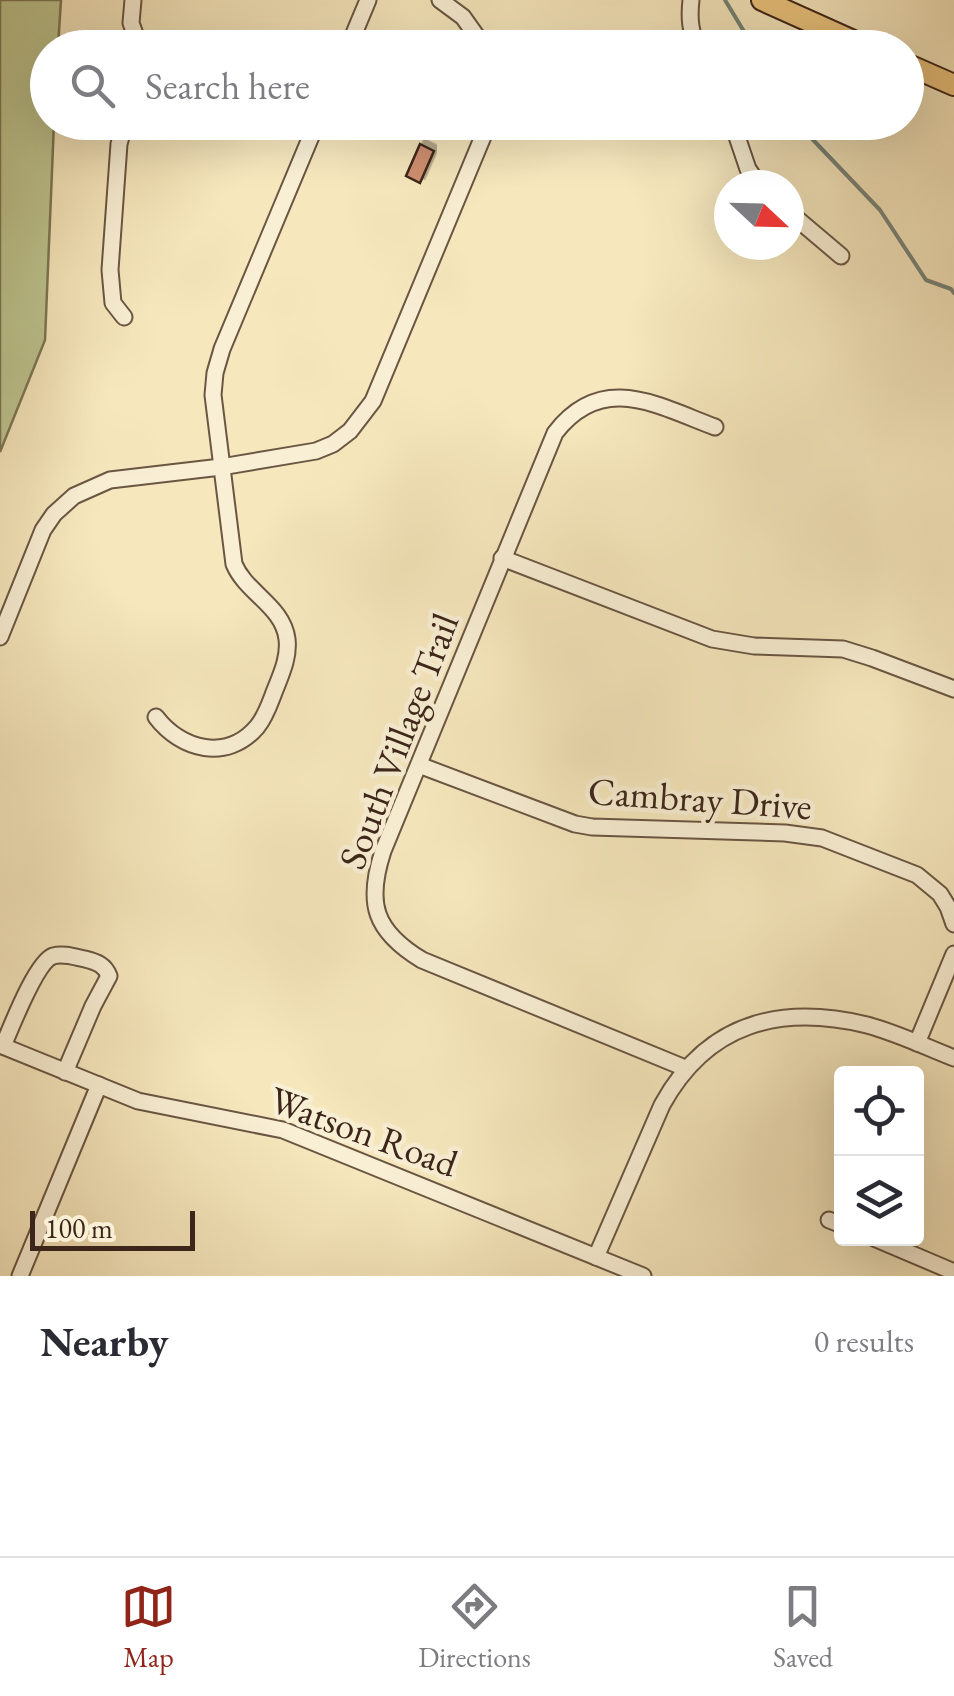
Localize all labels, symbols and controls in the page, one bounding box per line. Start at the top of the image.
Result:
search box [30,30,924,140]
icon: search [65,58,120,113]
text: Search here [145,61,310,110]
north arrow [714,170,804,260]
street label: South Village Trail [327,606,469,876]
street label: Cambray Drive [586,766,814,830]
map controls [834,1066,924,1246]
button: locate [834,1066,924,1156]
street label: Watson Road [263,1074,465,1188]
button: layers [834,1156,924,1246]
scale bar [30,1206,195,1250]
text: 100 m [45,1210,113,1246]
text: Nearby [40,1314,169,1369]
text: 0 results [814,1320,914,1362]
tab: Map [121,1579,176,1675]
tab: Directions [418,1579,531,1675]
tab: Saved [773,1579,833,1675]

